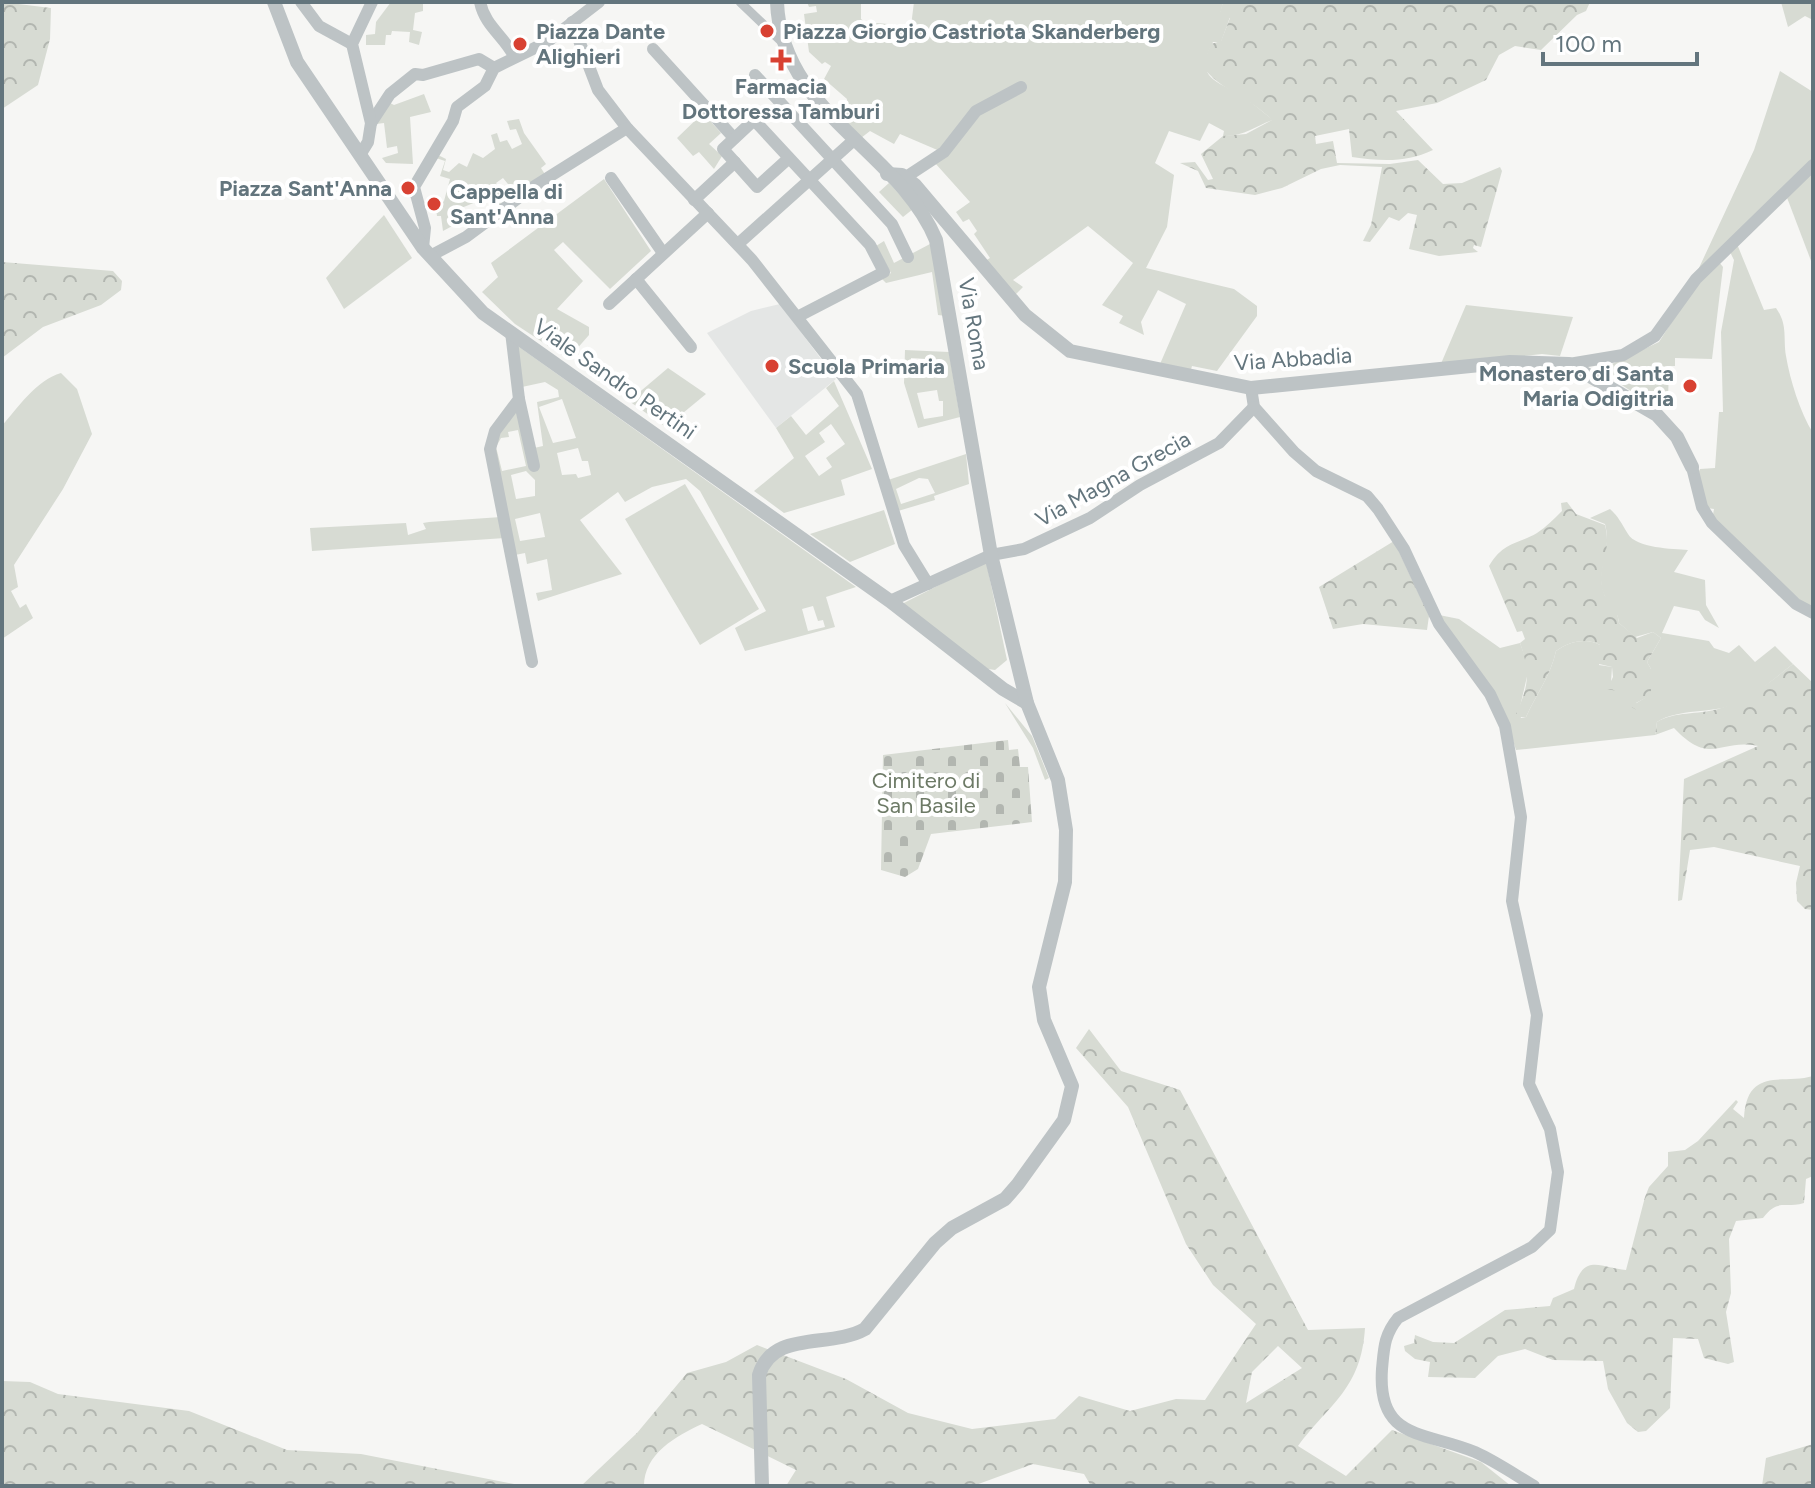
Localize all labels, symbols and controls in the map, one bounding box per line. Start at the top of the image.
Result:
scale bar [1543,16,1697,66]
place label: Piazza Dante Alighieri [536,18,665,70]
place label: Piazza Giorgio Castriota Skanderberg [783,18,1161,45]
marker: Piazza Giorgio Castriota Skanderberg [758,22,776,40]
text: 100 m [1555,29,1622,58]
marker: Piazza Dante Alighieri [511,35,529,53]
marker: Farmacia Dottoressa Tamburi [772,51,790,69]
place label: Farmacia Dottoressa Tamburi [682,73,880,125]
place label: Piazza Sant'Anna [219,175,392,202]
place label: Cappella di Sant'Anna [450,178,563,230]
marker: Piazza Sant'Anna [399,179,417,197]
marker: Cappella di Sant'Anna [425,195,443,213]
street label: Via Roma [953,276,995,372]
street label: Viale Sandro Pertini [529,313,701,445]
street label: Via Abbadia [1233,341,1353,377]
place label: Scuola Primaria [788,353,945,380]
marker: Scuola Primaria [763,357,781,375]
place label: Monastero di Santa Maria Odigitria [1479,360,1674,412]
marker: Monastero di Santa Maria Odigitria [1681,377,1699,395]
street label: Via Magna Grecia [1031,425,1195,533]
park label: Cimitero di San Basile [872,767,980,819]

